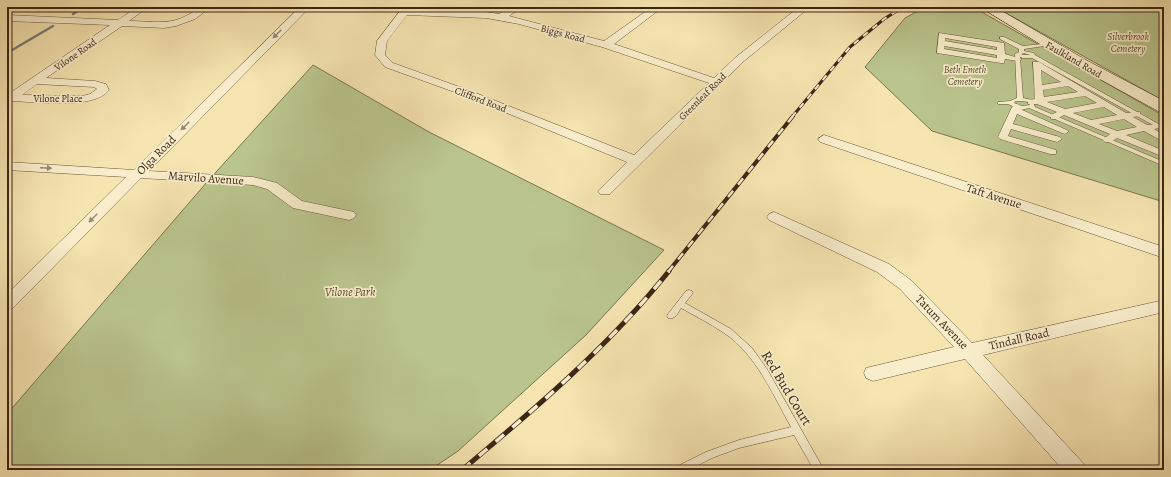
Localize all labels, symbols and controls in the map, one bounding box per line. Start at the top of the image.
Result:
street label: Biggs Road [539,21,587,46]
one-way arrow [272,30,282,39]
park label: Silverbrook Cemetery [1107,30,1149,55]
street label: Vilone Road [51,35,99,74]
street label: Faulkland Road [1043,38,1105,81]
park label: Beth Emeth Cemetery [944,63,986,88]
street label: Greenleaf Road [676,69,729,123]
street label: Clifford Road [453,84,509,116]
street label: Vilone Place [32,92,83,105]
one-way arrow [180,121,190,131]
street label: Olga Road [133,131,180,178]
one-way arrow [40,165,52,172]
street label: Marvilo Avenue [167,167,245,189]
street label: Taft Avenue [964,180,1024,212]
one-way arrow [88,213,98,223]
park label: Vilone Park [325,284,376,300]
street label: Tatum Avenue [912,291,972,353]
street label: Tindall Road [987,324,1051,354]
street label: Red Bud Court [757,347,817,429]

